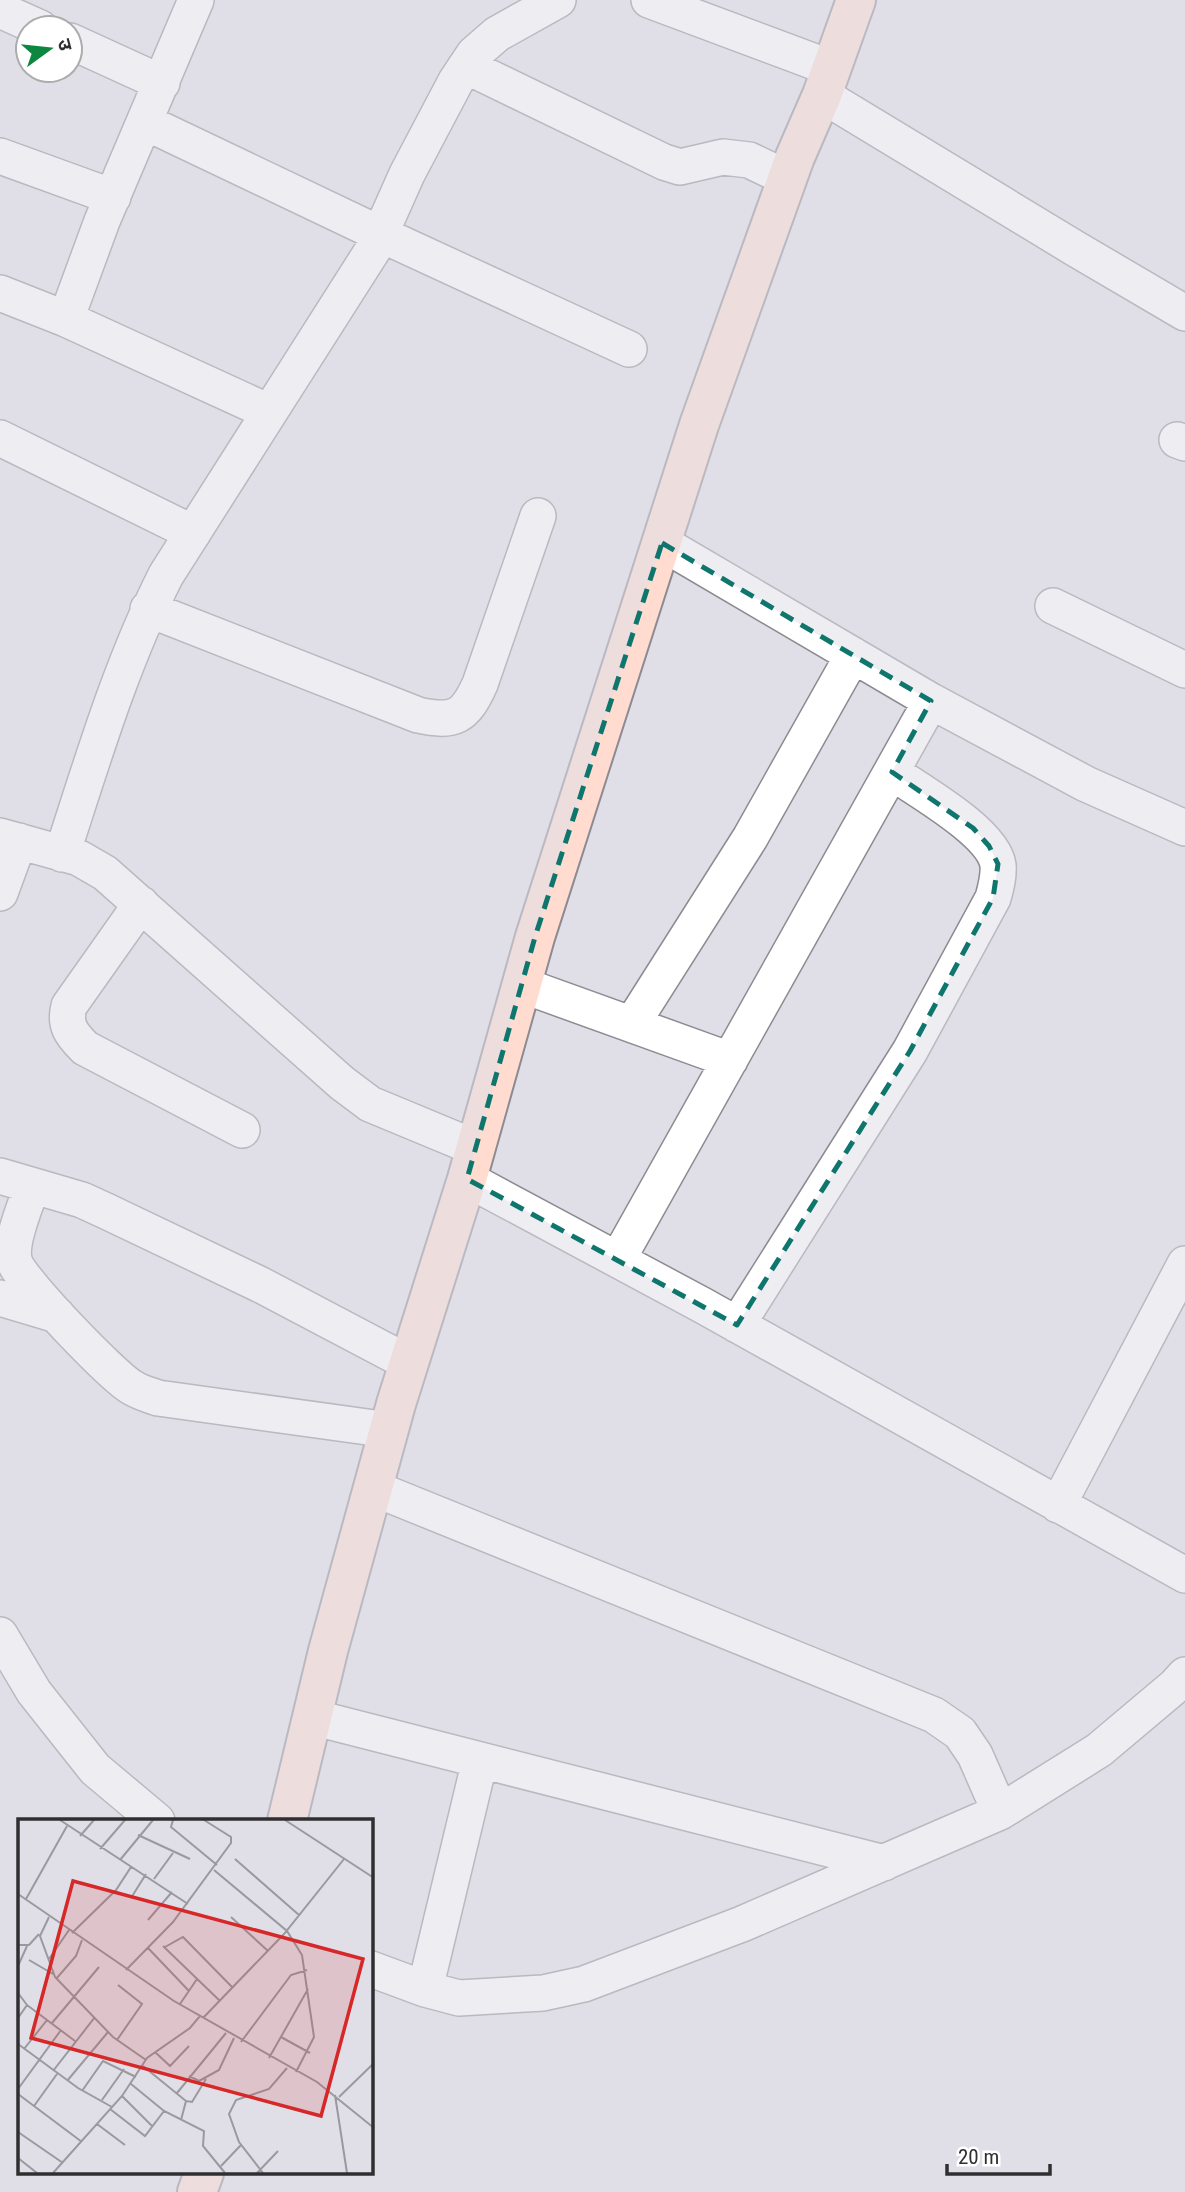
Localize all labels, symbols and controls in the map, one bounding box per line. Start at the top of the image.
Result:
north arrow [14,14,84,84]
text: उ [52,36,78,54]
inset map [18,1819,373,2174]
scale bar [947,2132,1050,2176]
text: 20 m [958,2145,999,2169]

